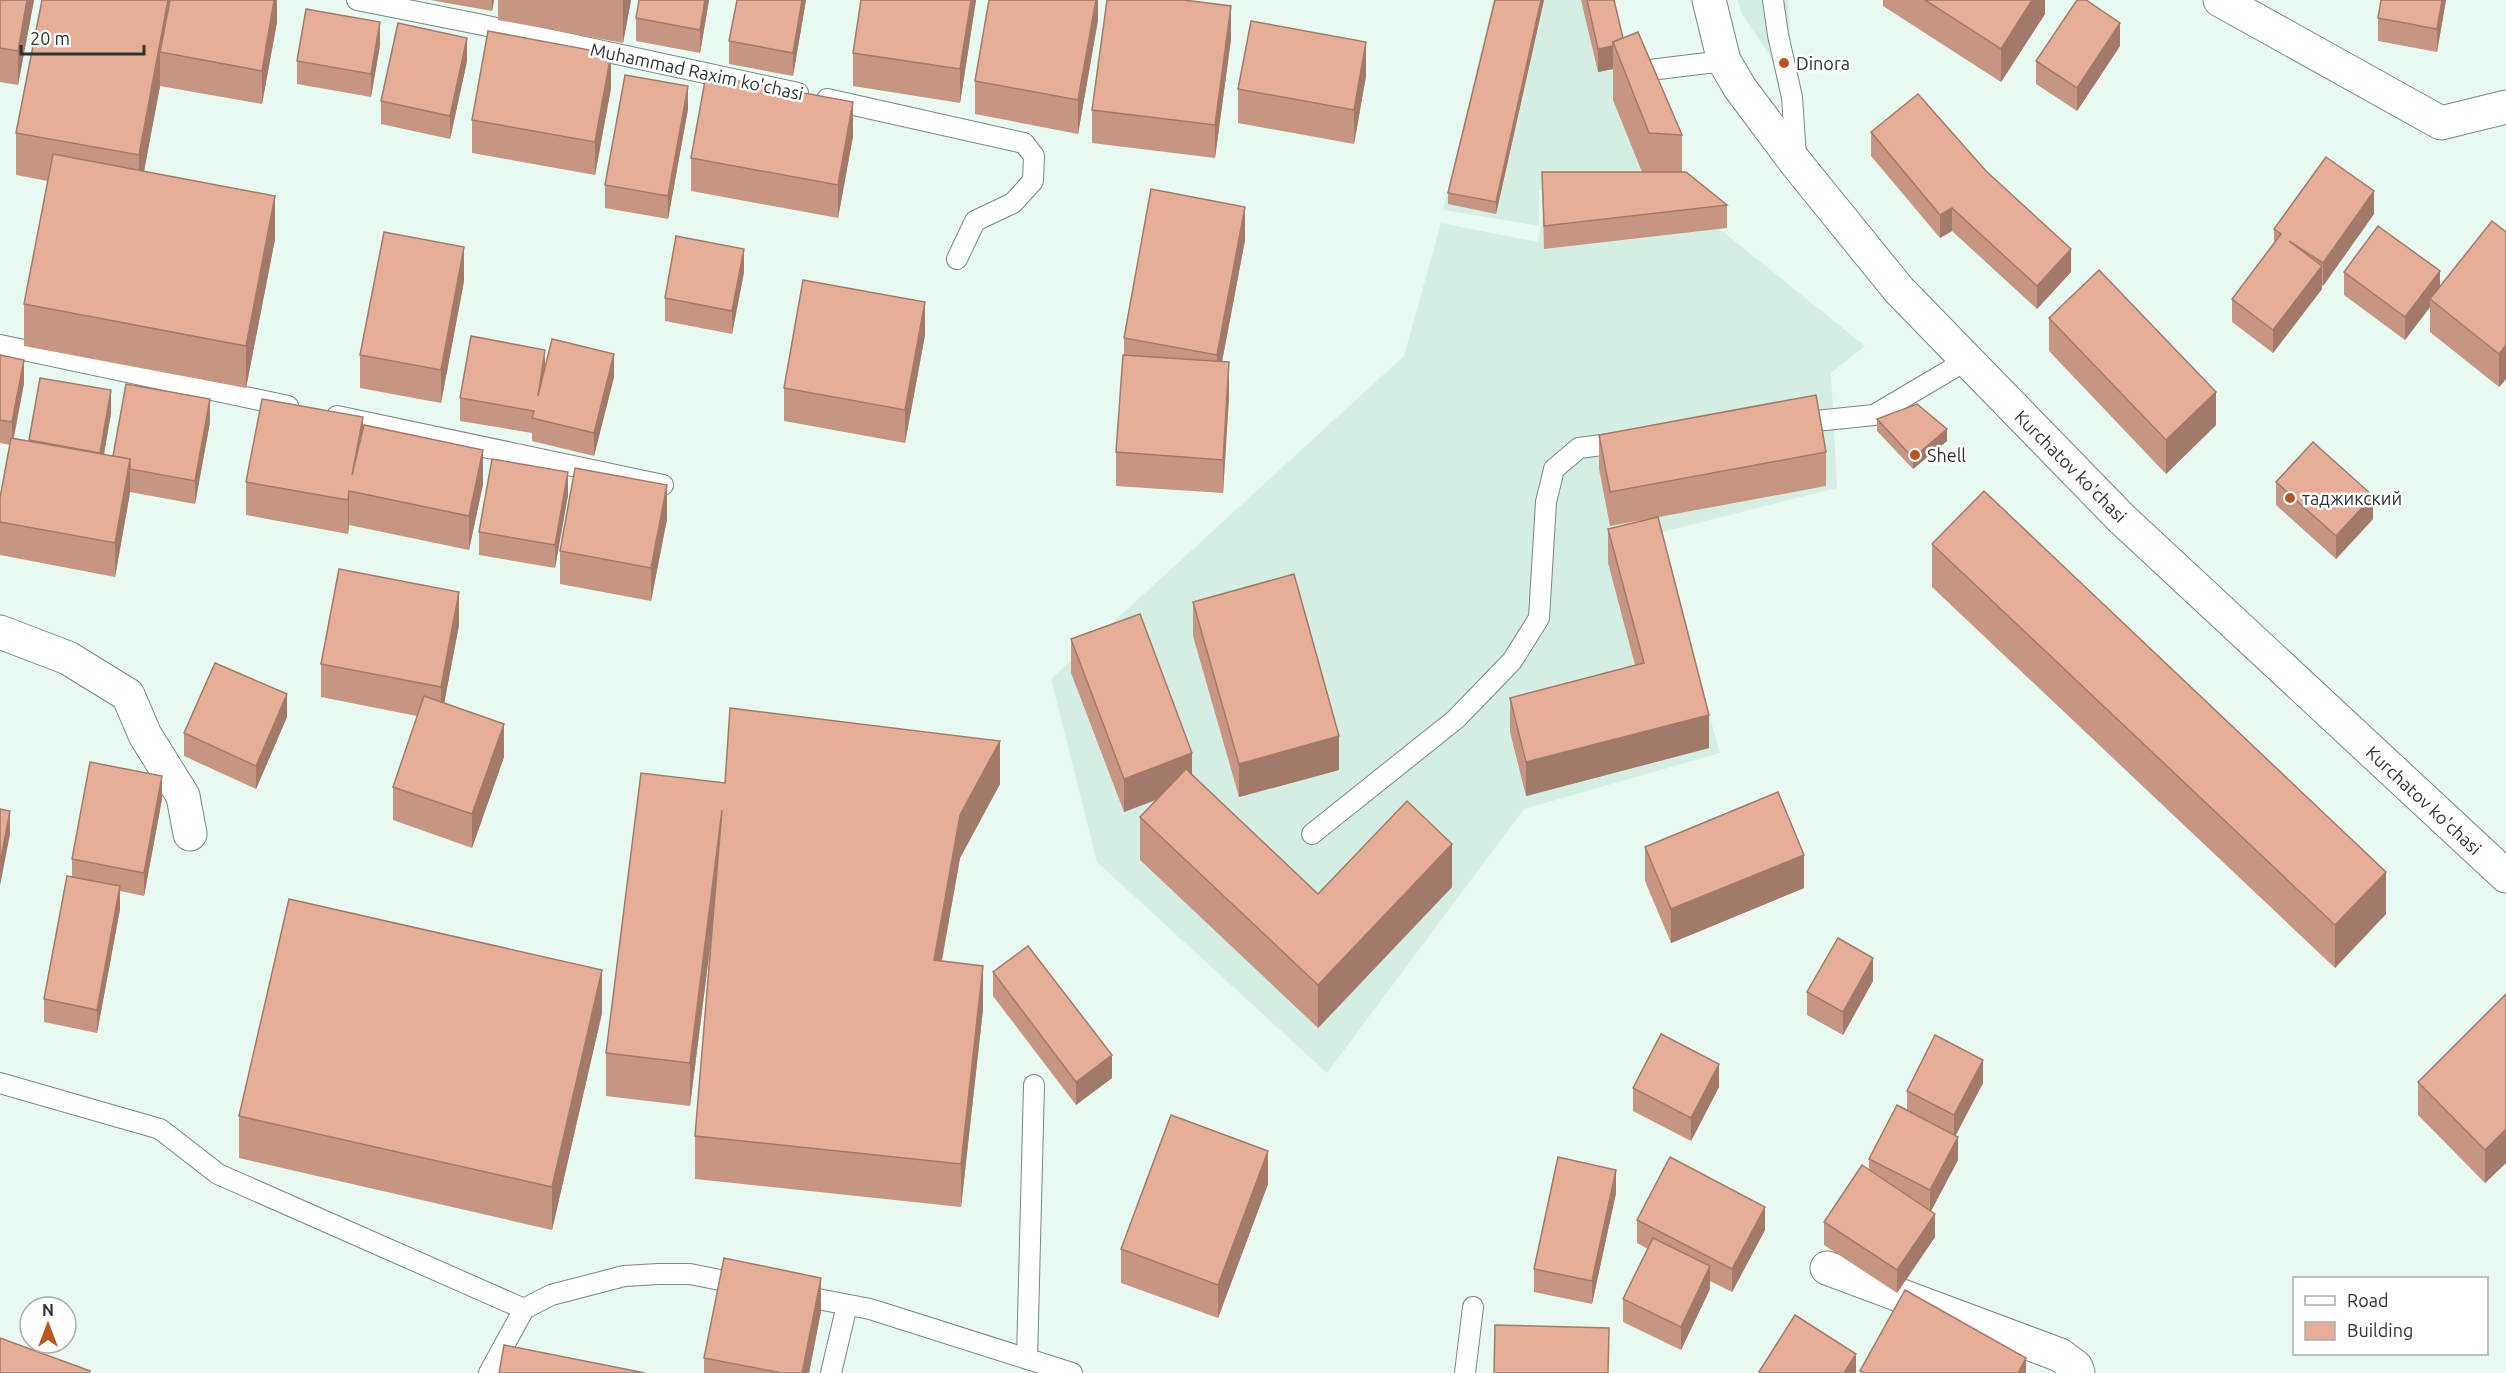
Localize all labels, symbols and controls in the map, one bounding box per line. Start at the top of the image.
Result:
scale bar [21,18,144,56]
text: 20 m [30,28,70,48]
street label: Muhammad Raxim ko'chasi [589,39,805,103]
place label: Dinora [1796,53,1850,73]
marker: Dinora [1777,56,1791,70]
street label: Kurchatov ko'chasi [2011,406,2131,526]
place label: Shell [1927,445,1966,465]
marker: Shell [1908,448,1922,462]
place label: таджикский [2302,488,2402,508]
marker: таджикский [2283,491,2297,505]
street label: Kurchatov ko'chasi [2362,742,2486,858]
legend [2293,1277,2488,1355]
text: Road [2347,1290,2389,1310]
north arrow [18,1295,78,1355]
text: N [42,1301,54,1319]
text: Building [2347,1320,2413,1340]

